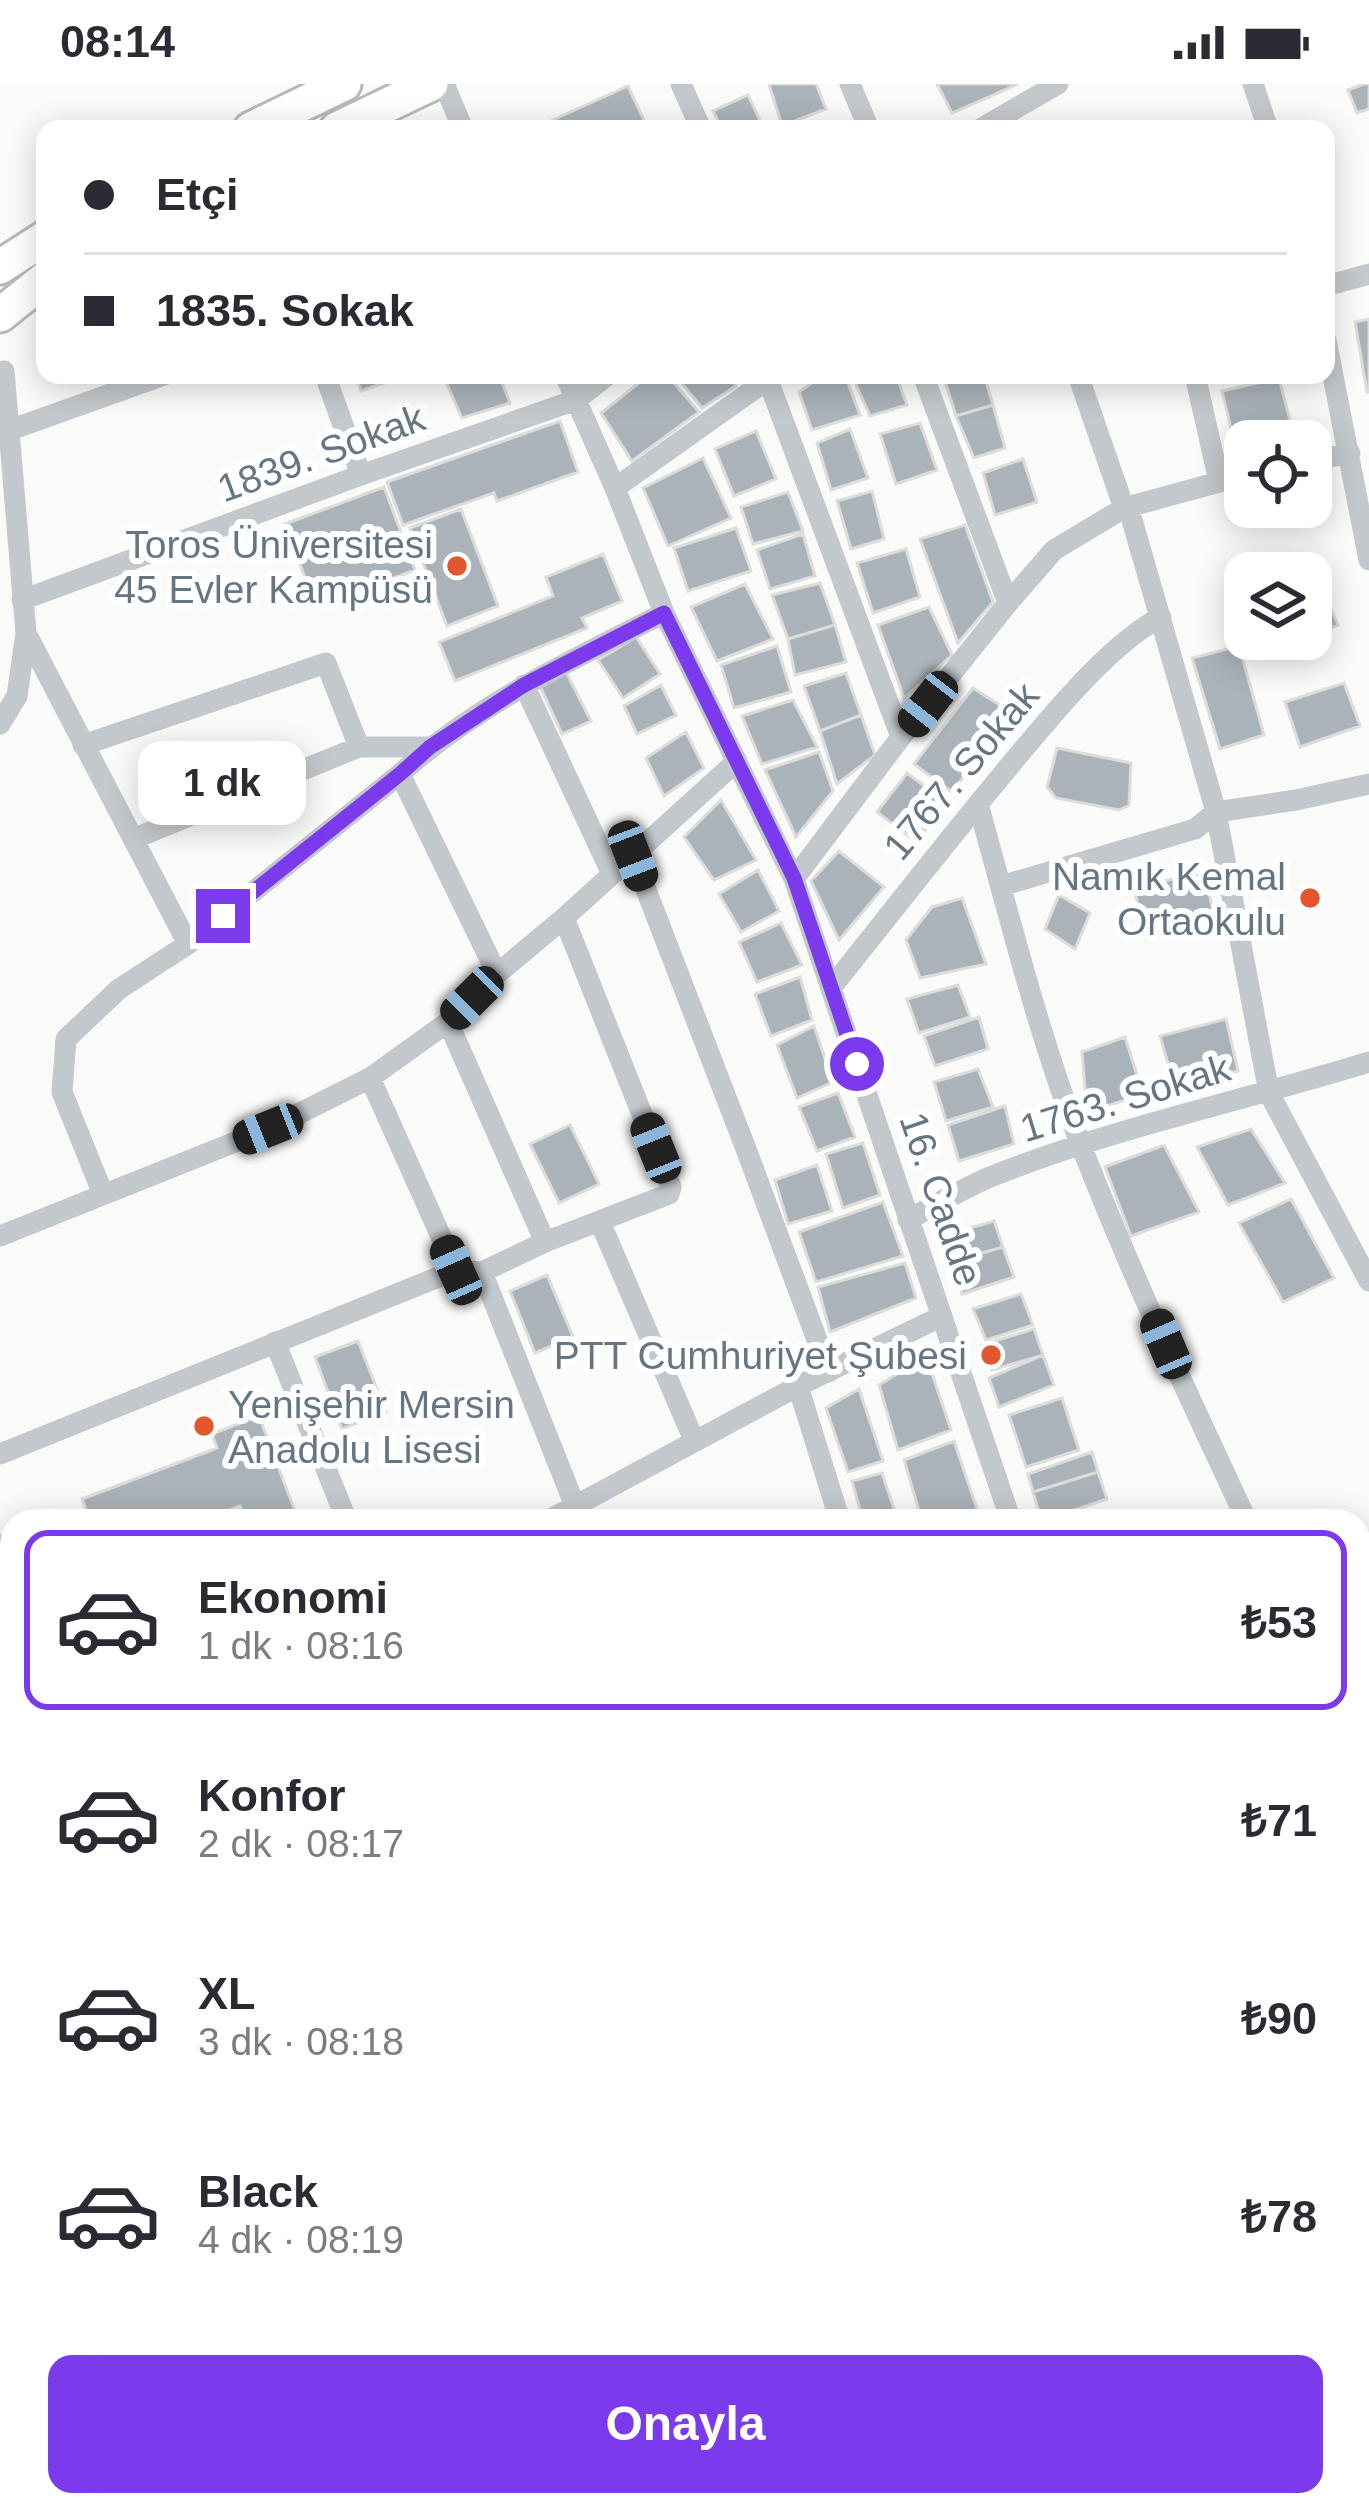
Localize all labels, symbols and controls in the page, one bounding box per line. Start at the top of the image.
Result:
text: 08:14 [60,16,175,67]
text: Etçi [156,169,239,220]
text: 1835. Sokak [156,285,414,336]
street label: 1839. Sokak [212,396,431,510]
map controls [1224,420,1332,660]
button: locate [1224,420,1332,528]
place label: Toros Üniversitesi 45 Evler Kampüsü [114,523,433,611]
button: layers [1224,552,1332,660]
marker: Toros Üniversitesi 45 Evler Kampüsü [444,553,470,579]
car [892,665,964,743]
street label: 1767. Sokak [875,674,1047,868]
callout: 1 dk [139,742,307,826]
text: 1 dk [183,761,261,804]
car [603,816,663,896]
place label: Namık Kemal Ortaokulu [1052,855,1286,943]
marker: Namık Kemal Ortaokulu [1297,885,1323,911]
route end [196,889,250,943]
car [434,960,510,1036]
route start [830,1037,884,1091]
street label: 1763. Sokak [1015,1046,1235,1150]
car [228,1099,308,1159]
street label: 16. Cadde [891,1107,991,1291]
car [626,1108,686,1188]
car [425,1230,487,1310]
car [1135,1304,1197,1384]
place label: PTT Cumhuriyet Şubesi [554,1334,967,1377]
marker: PTT Cumhuriyet Şubesi [978,1342,1004,1368]
place label: Yenişehir Mersin Anadolu Lisesi [228,1383,515,1471]
marker: Yenişehir Mersin Anadolu Lisesi [191,1413,217,1439]
icon: car [54,1566,162,1674]
text: Ekonomi [198,1572,388,1623]
text: ₺53 [1241,1597,1317,1648]
text: 1 dk · 08:16 [198,1624,404,1667]
icon: car [54,1764,162,1872]
text: Konfor [198,1770,345,1821]
text: ₺71 [1241,1795,1317,1846]
text: 2 dk · 08:17 [198,1822,404,1865]
icon: car [54,1962,162,2070]
text: XL [198,1968,256,2019]
text: ₺90 [1241,1993,1317,2044]
text: 3 dk · 08:18 [198,2020,404,2063]
icon: car [54,2160,162,2268]
text: Black [198,2166,318,2217]
text: ₺78 [1241,2191,1317,2242]
text: 4 dk · 08:19 [198,2218,404,2261]
button: Onayla [48,2355,1323,2493]

